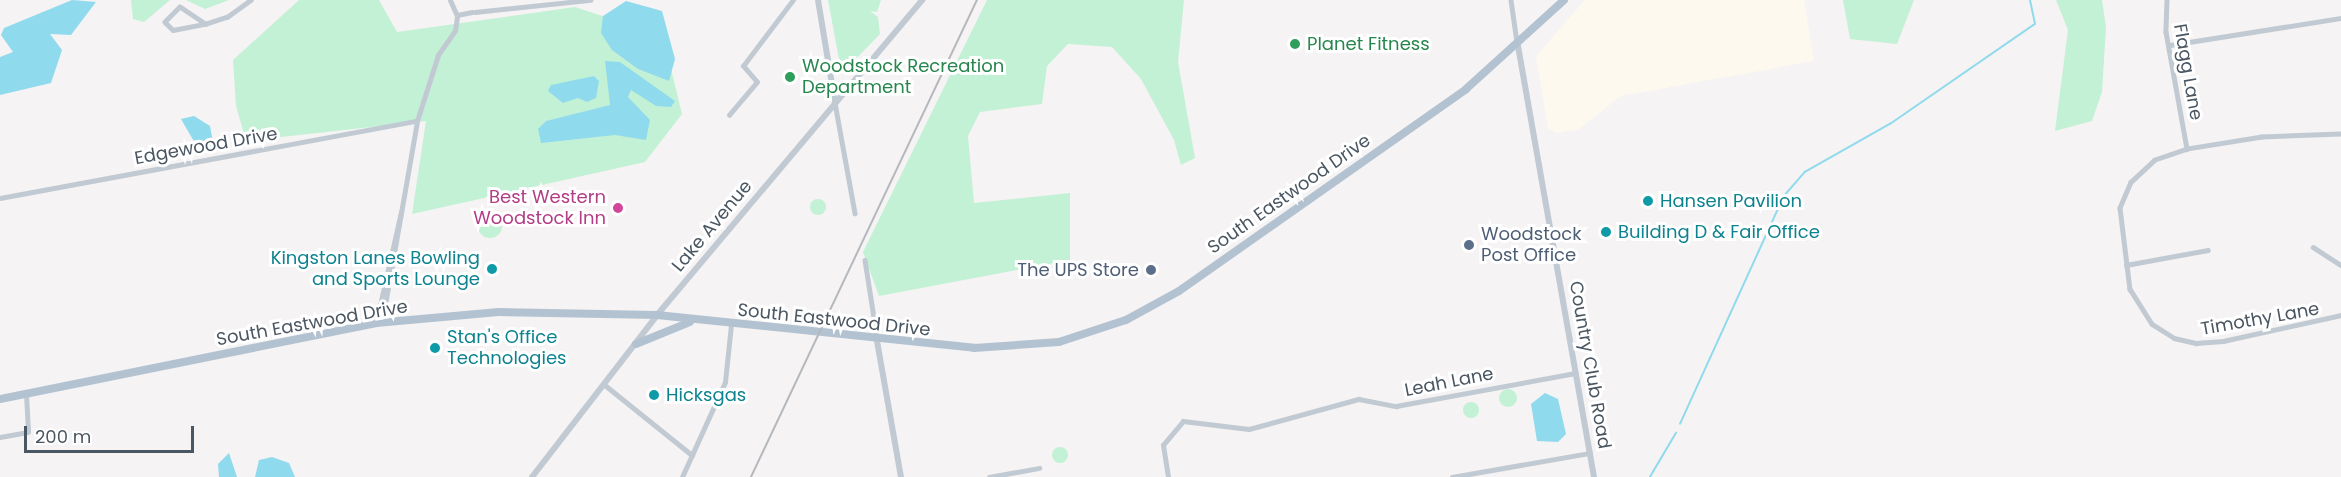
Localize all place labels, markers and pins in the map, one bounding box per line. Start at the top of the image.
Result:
place label: Planet Fitness [1307,33,1430,55]
marker: Planet Fitness [1288,37,1302,51]
place label: Woodstock Recreation Department [802,56,1004,98]
marker: Woodstock Recreation Department [783,70,797,84]
place label: Best Western Woodstock Inn [473,187,606,230]
place label: Hansen Pavilion [1660,190,1802,212]
marker: Hansen Pavilion [1641,194,1655,208]
marker: Best Western Woodstock Inn [611,201,625,215]
place label: Building D & Fair Office [1618,221,1820,243]
place label: Woodstock Post Office [1481,224,1581,266]
marker: Building D & Fair Office [1599,225,1613,239]
marker: Woodstock Post Office [1462,238,1476,252]
place label: Kingston Lanes Bowling and Sports Lounge [271,248,480,290]
place label: The UPS Store [1017,259,1139,281]
marker: Kingston Lanes Bowling and Sports Lounge [485,262,499,276]
marker: The UPS Store [1144,263,1158,277]
place label: Stan's Office Technologies [447,327,566,370]
marker: Stan's Office Technologies [428,341,442,355]
place label: Hicksgas [666,384,746,406]
marker: Hicksgas [647,388,661,402]

